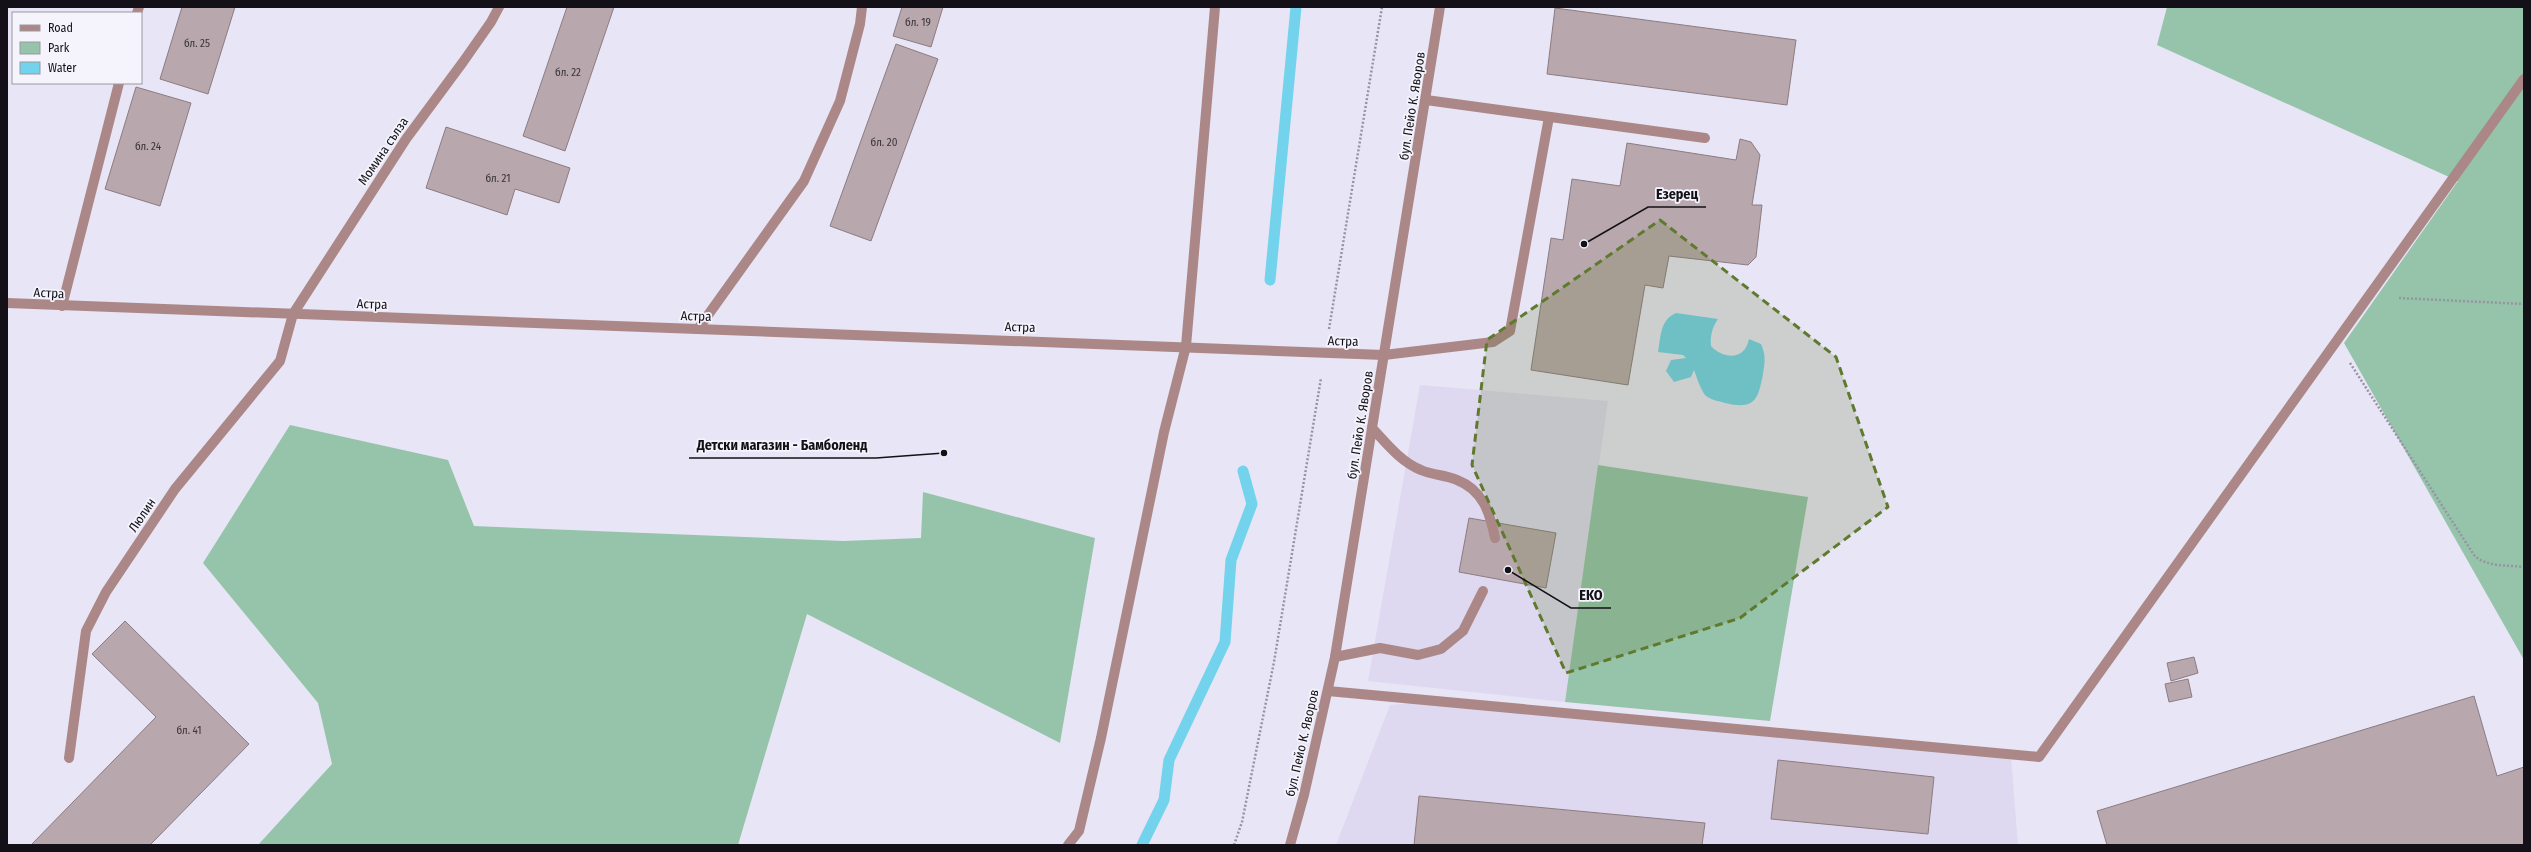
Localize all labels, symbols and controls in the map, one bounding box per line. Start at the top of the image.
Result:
legend [12,12,142,84]
house number: бл. 19 [905,16,931,29]
text: Road [48,21,73,35]
house number: бл. 25 [184,37,210,50]
text: Park [48,41,70,55]
street label: бул. Пейо К. Яворов [1396,51,1428,161]
text: Water [48,61,77,75]
house number: бл. 22 [555,66,581,79]
street label: Момина сълза [355,114,411,188]
house number: бл. 20 [871,136,898,149]
house number: бл. 24 [135,140,162,153]
house number: бл. 21 [485,172,511,185]
callout: Езерец [1648,181,1706,207]
text: Езерец [1656,186,1698,203]
street label: Астра [33,285,65,301]
street label: Астра [356,296,388,312]
street label: Астра [680,308,712,324]
street label: Астра [1004,319,1036,335]
street label: Астра [1327,333,1359,349]
street label: бул. Пейо К. Яворов [1344,370,1376,480]
callout: Детски магазин - Бамболенд [689,432,876,458]
text: Детски магазин - Бамболенд [696,437,867,454]
street label: Люлин [125,495,159,535]
callout: EKO [1571,582,1611,608]
text: EKO [1579,587,1603,604]
street label: бул. Пейо К. Яворов [1282,688,1322,798]
house number: бл. 41 [176,724,202,737]

